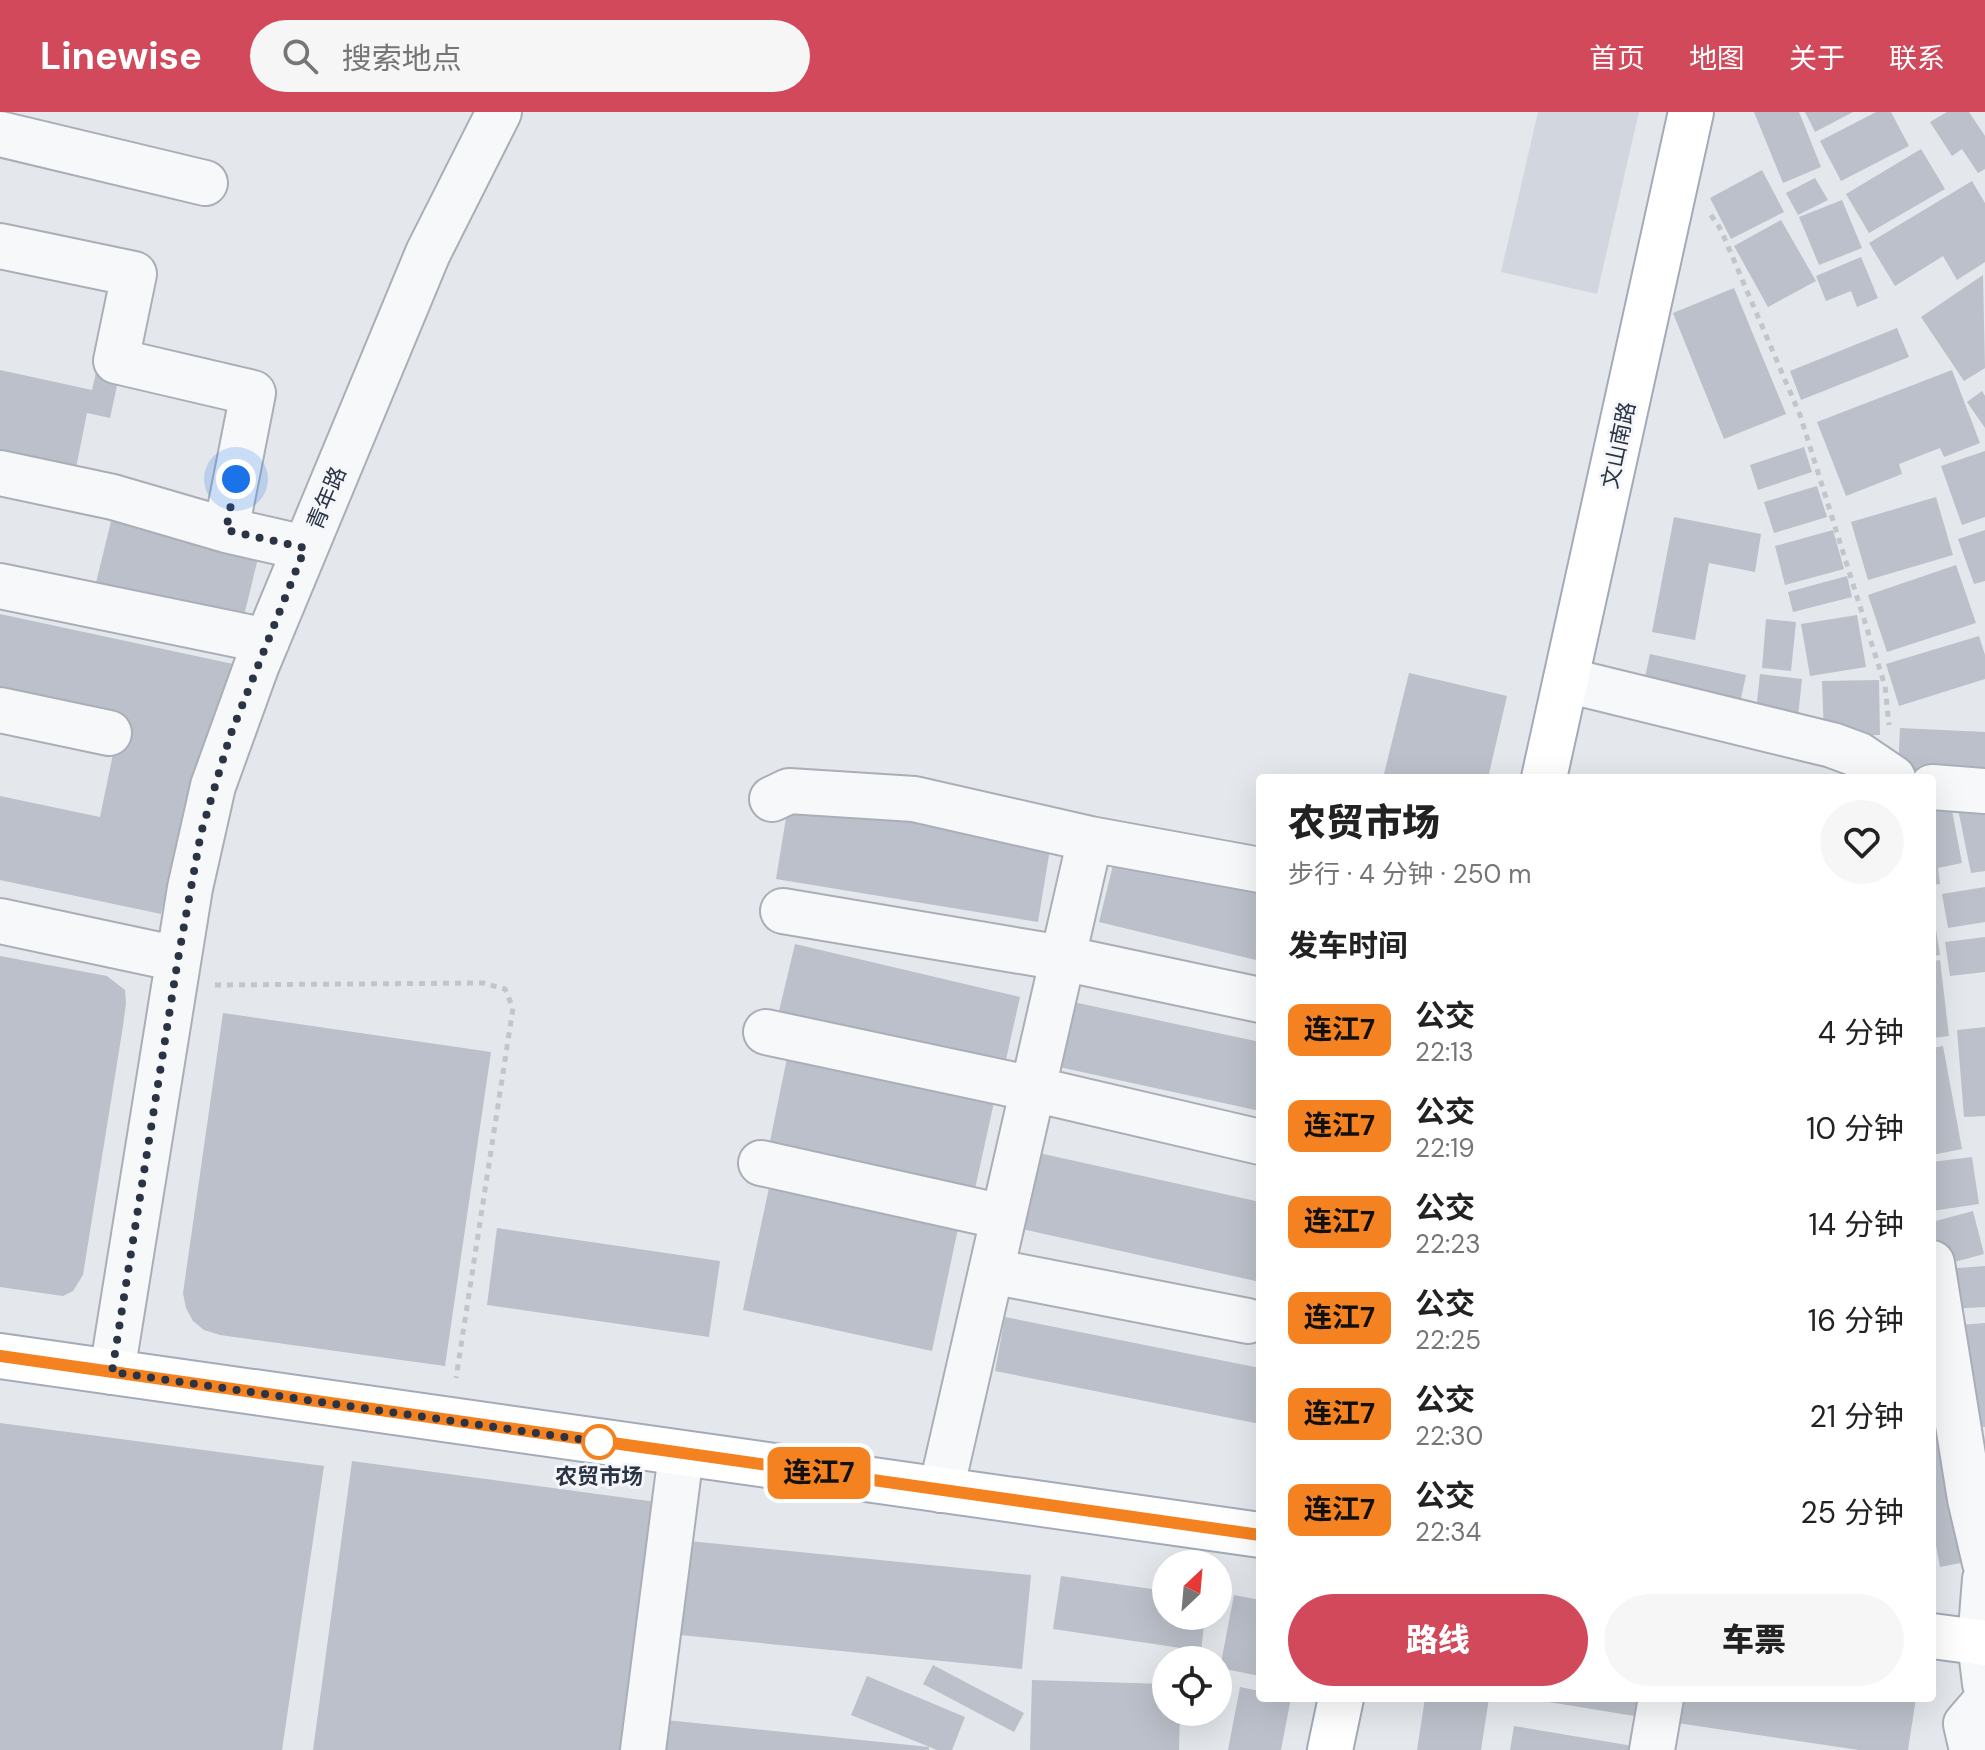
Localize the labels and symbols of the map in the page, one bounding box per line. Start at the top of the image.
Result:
street label: 文山南路 [1595,399,1642,491]
your location [216,459,256,499]
street label: 青年路 [300,462,353,534]
marker: 农贸市场 [582,1425,616,1459]
line badge: 连江7 [773,1447,865,1499]
place label: 农贸市场 [555,1462,643,1491]
north arrow [1152,1550,1232,1630]

